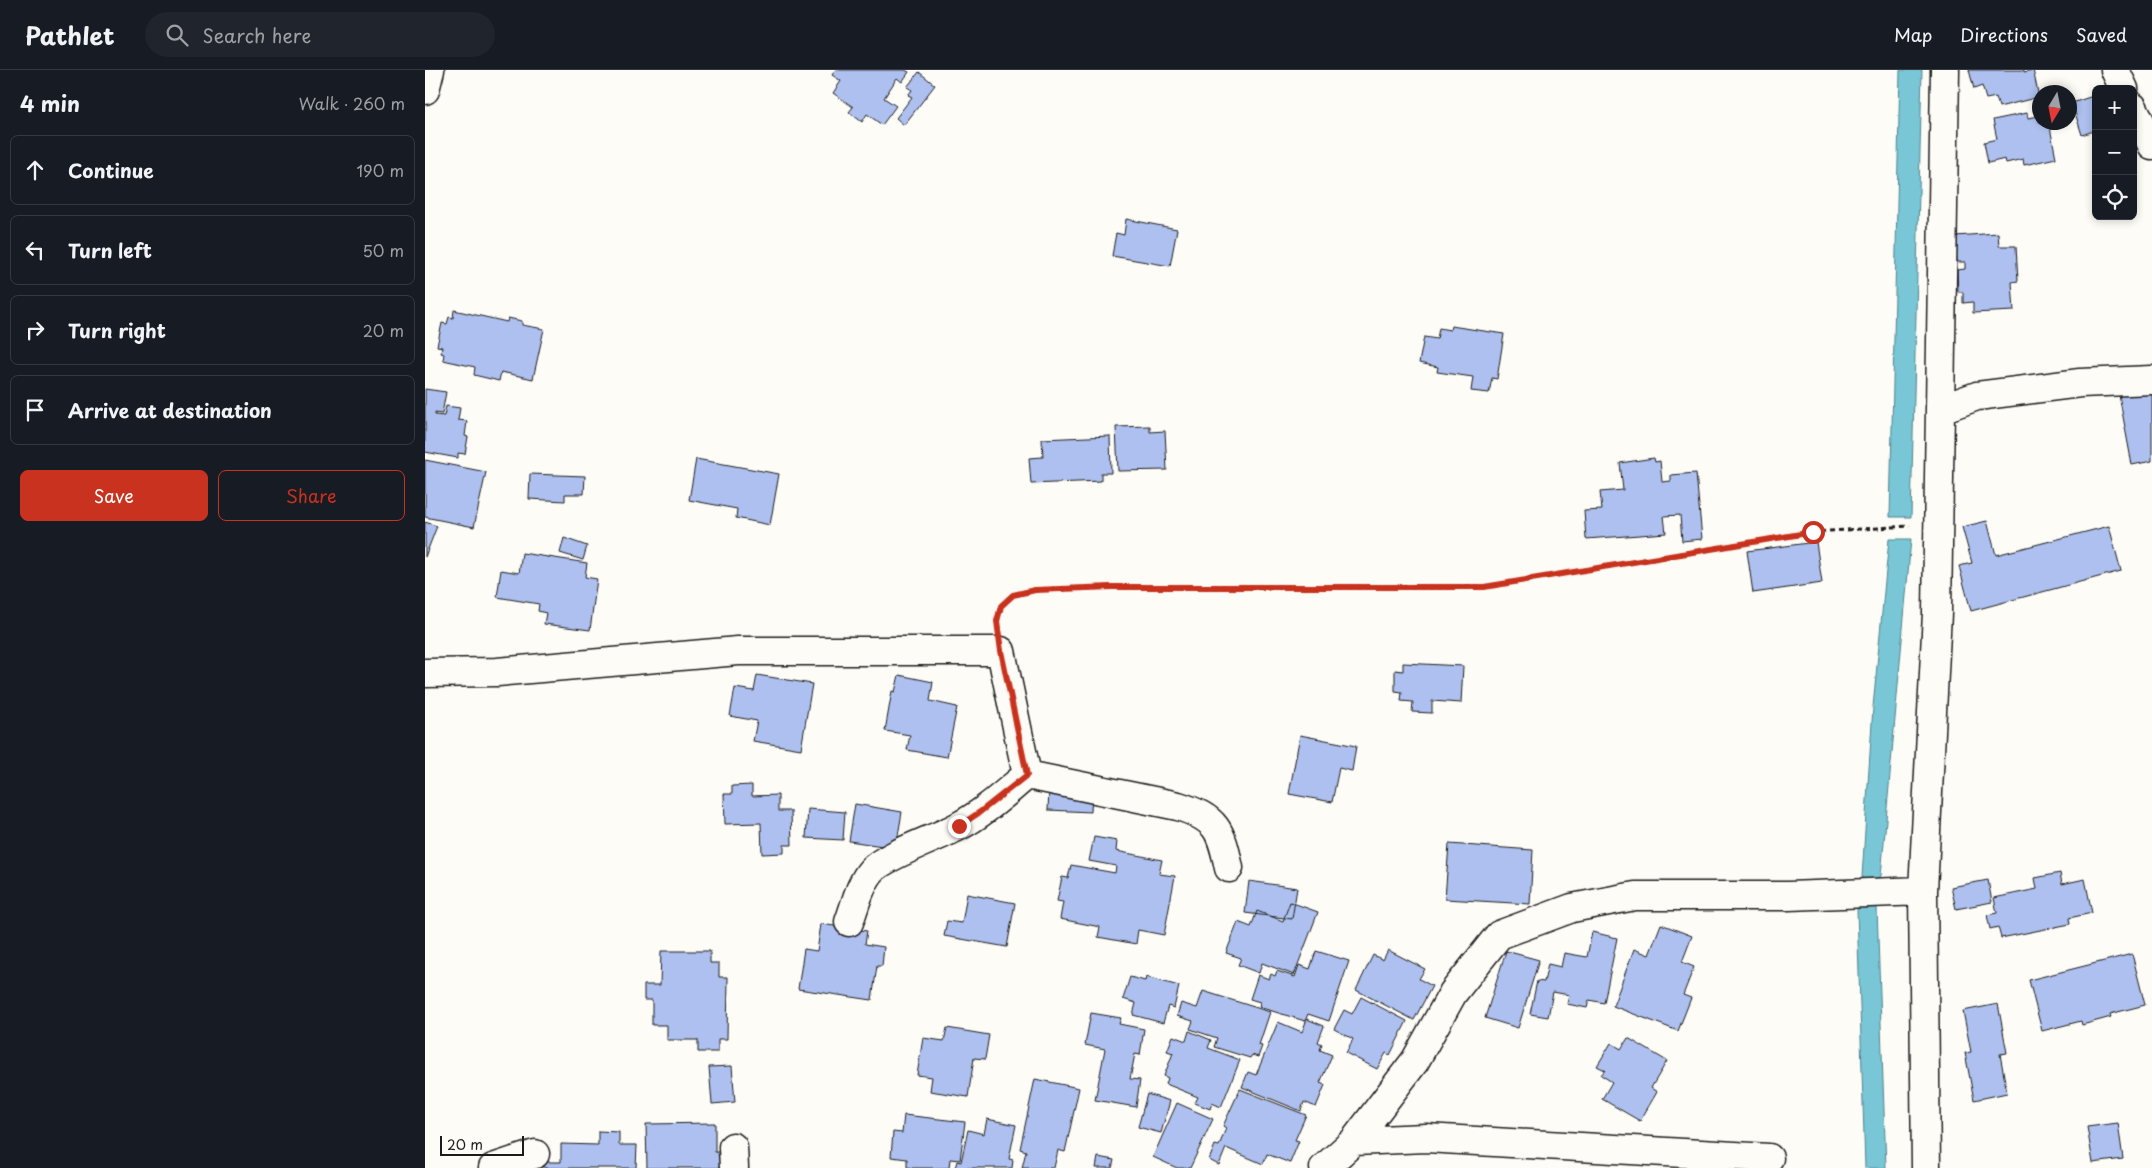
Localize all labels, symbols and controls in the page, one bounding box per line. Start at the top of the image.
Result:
search box [145,12,495,57]
text: Pathlet [25,17,115,53]
icon: search [163,21,191,49]
text: Search here [203,21,311,49]
text: Map [1894,21,1932,48]
text: Directions [1960,21,2048,48]
text: Saved [2076,21,2127,48]
north arrow [2032,85,2077,130]
map controls [2092,85,2137,220]
button: + [2092,85,2137,130]
text: 4 min [20,87,80,119]
text: Walk · 260 m [299,91,405,115]
button: − [2092,130,2137,175]
icon: ahead [21,156,49,184]
text: Continue [68,156,154,184]
text: 190 m [356,158,404,182]
button: locate [2092,175,2137,220]
icon: left [21,236,49,264]
text: Turn left [68,236,152,264]
text: 50 m [363,238,404,262]
icon: right [21,316,49,344]
text: Turn right [68,316,166,344]
text: 20 m [363,318,404,342]
icon: arrive [21,396,49,424]
text: Arrive at destination [68,396,272,424]
button: Save [20,470,208,521]
button: Share [218,470,405,521]
route start [1802,521,1825,544]
route end [948,815,971,838]
scale bar [440,1133,524,1156]
text: 20 m [447,1134,483,1155]

